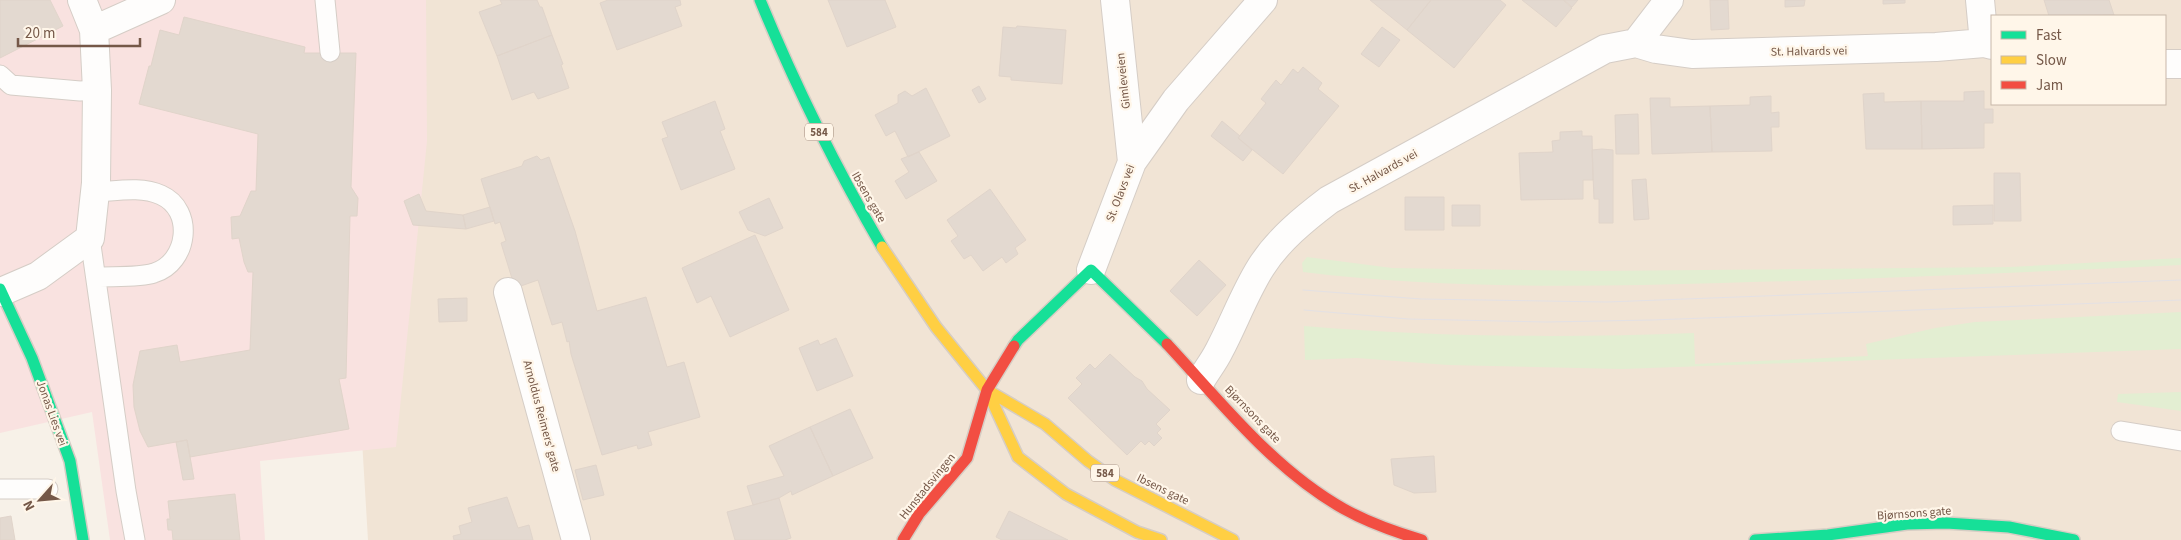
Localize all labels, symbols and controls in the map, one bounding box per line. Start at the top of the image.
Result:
scale bar [18,15,140,47]
legend [1991,15,2166,105]
text: 20 m [25,23,55,44]
text: Fast [2036,25,2062,46]
street label: St. Halvards vei [1771,42,1847,61]
text: Slow [2036,50,2067,71]
street label: Gimleveien [1112,52,1135,110]
text: Jam [2036,75,2063,96]
road number: 584 [805,124,833,140]
street label: St. Halvards vei [1346,145,1421,197]
street label: St. Olavs vei [1102,162,1139,224]
street label: Ibsens gate [847,169,890,226]
street label: Arnoldus Reimers' gate [518,358,565,474]
street label: Jonas Lies vei [32,378,71,449]
street label: Bjørnsons gate [1221,382,1285,447]
street label: Hunstadsvingen [895,450,959,523]
road number: 584 [1091,464,1119,482]
street label: Ibsens gate [1134,469,1192,509]
north arrow [15,475,65,525]
text: N [18,497,40,514]
street label: Bjørnsons gate [1876,502,1952,525]

